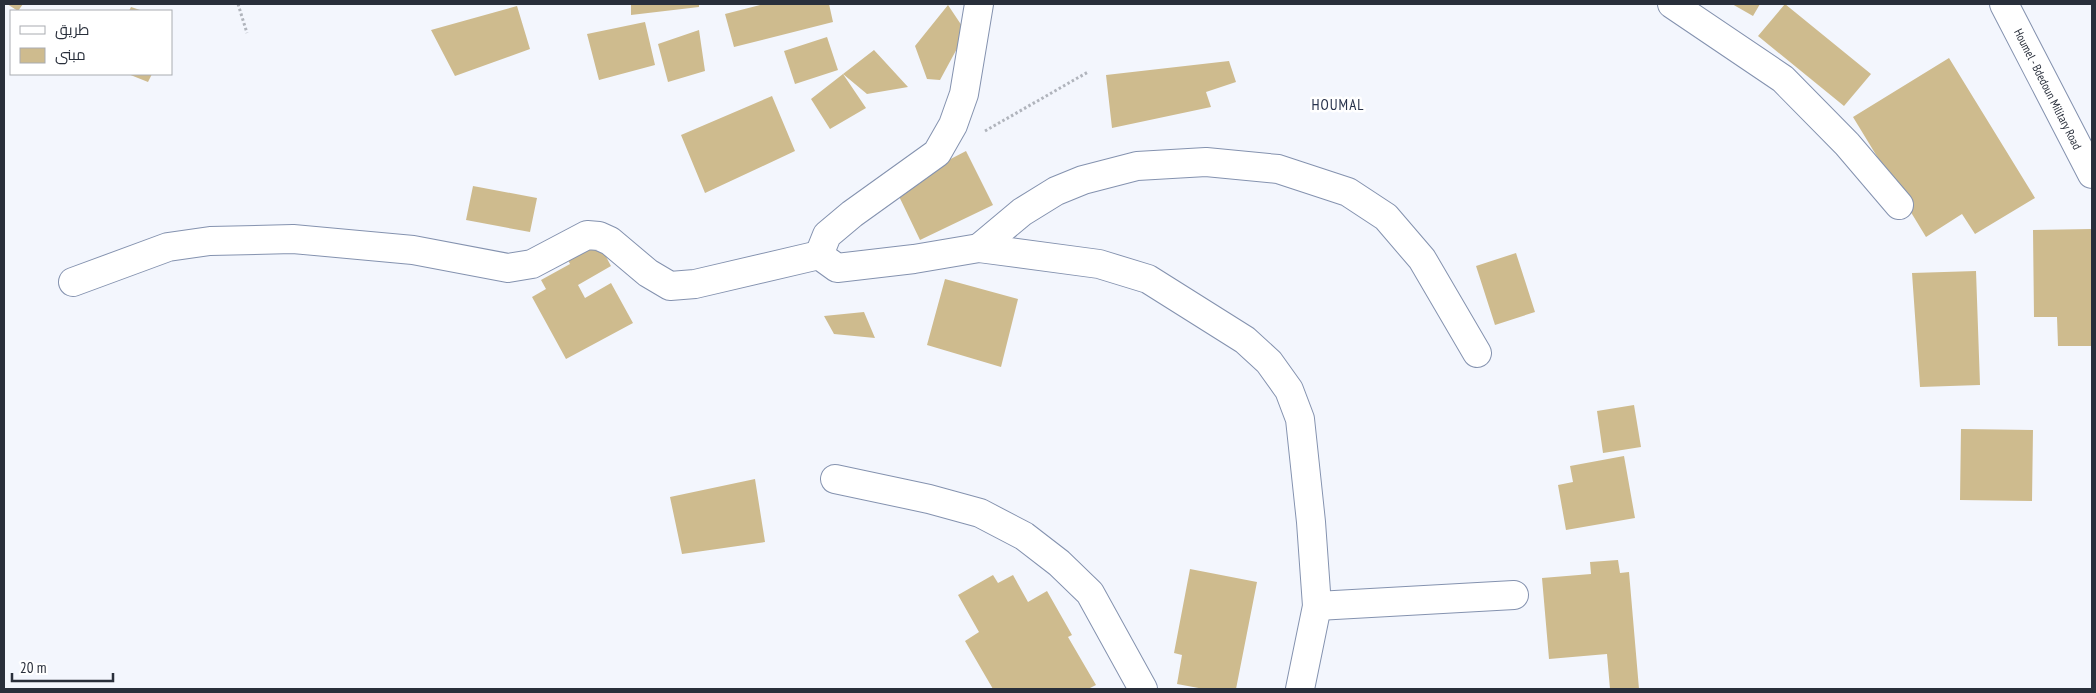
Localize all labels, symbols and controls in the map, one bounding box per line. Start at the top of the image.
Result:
legend [10,10,172,75]
text: طريق [55,20,89,40]
street label: Houmel - Bdedoun Military Road [2011,26,2085,152]
text: مبنى [55,45,86,65]
district label: HOUMAL [1312,95,1364,114]
scale bar [12,650,114,682]
text: 20 m [20,658,46,677]

